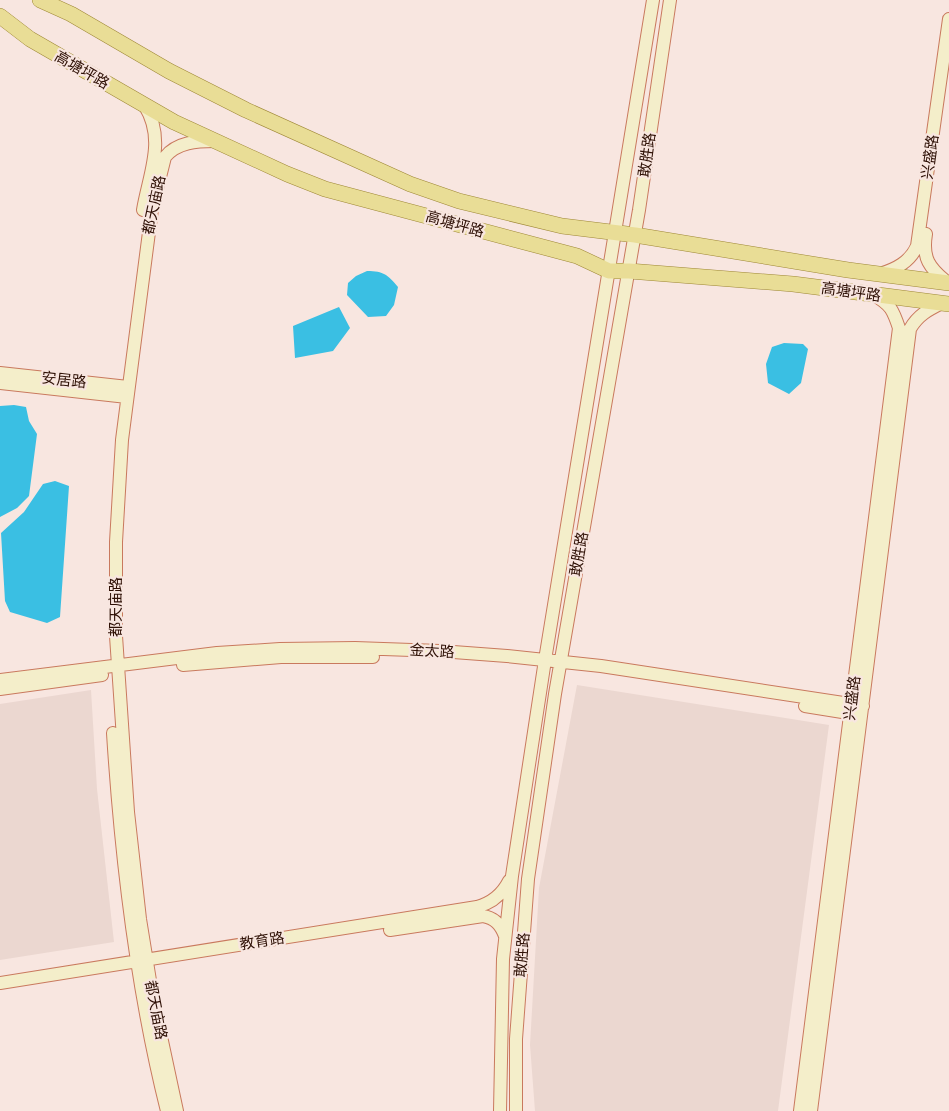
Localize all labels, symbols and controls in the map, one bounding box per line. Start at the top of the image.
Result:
street label: 高塘坪路 [52,47,112,93]
street label: 敢胜路 [635,131,659,179]
street label: 兴盛路 [918,133,942,181]
street label: 都天庙路 [139,174,169,236]
street label: 高塘坪路 [424,207,486,241]
street label: 高塘坪路 [820,279,882,305]
street label: 安居路 [41,369,87,391]
street label: 敢胜路 [566,530,592,578]
street label: 都天庙路 [107,577,125,637]
street label: 金太路 [409,641,455,661]
street label: 兴盛路 [840,675,864,721]
street label: 教育路 [238,929,286,953]
street label: 敢胜路 [511,932,533,978]
street label: 都天庙路 [141,979,171,1041]

